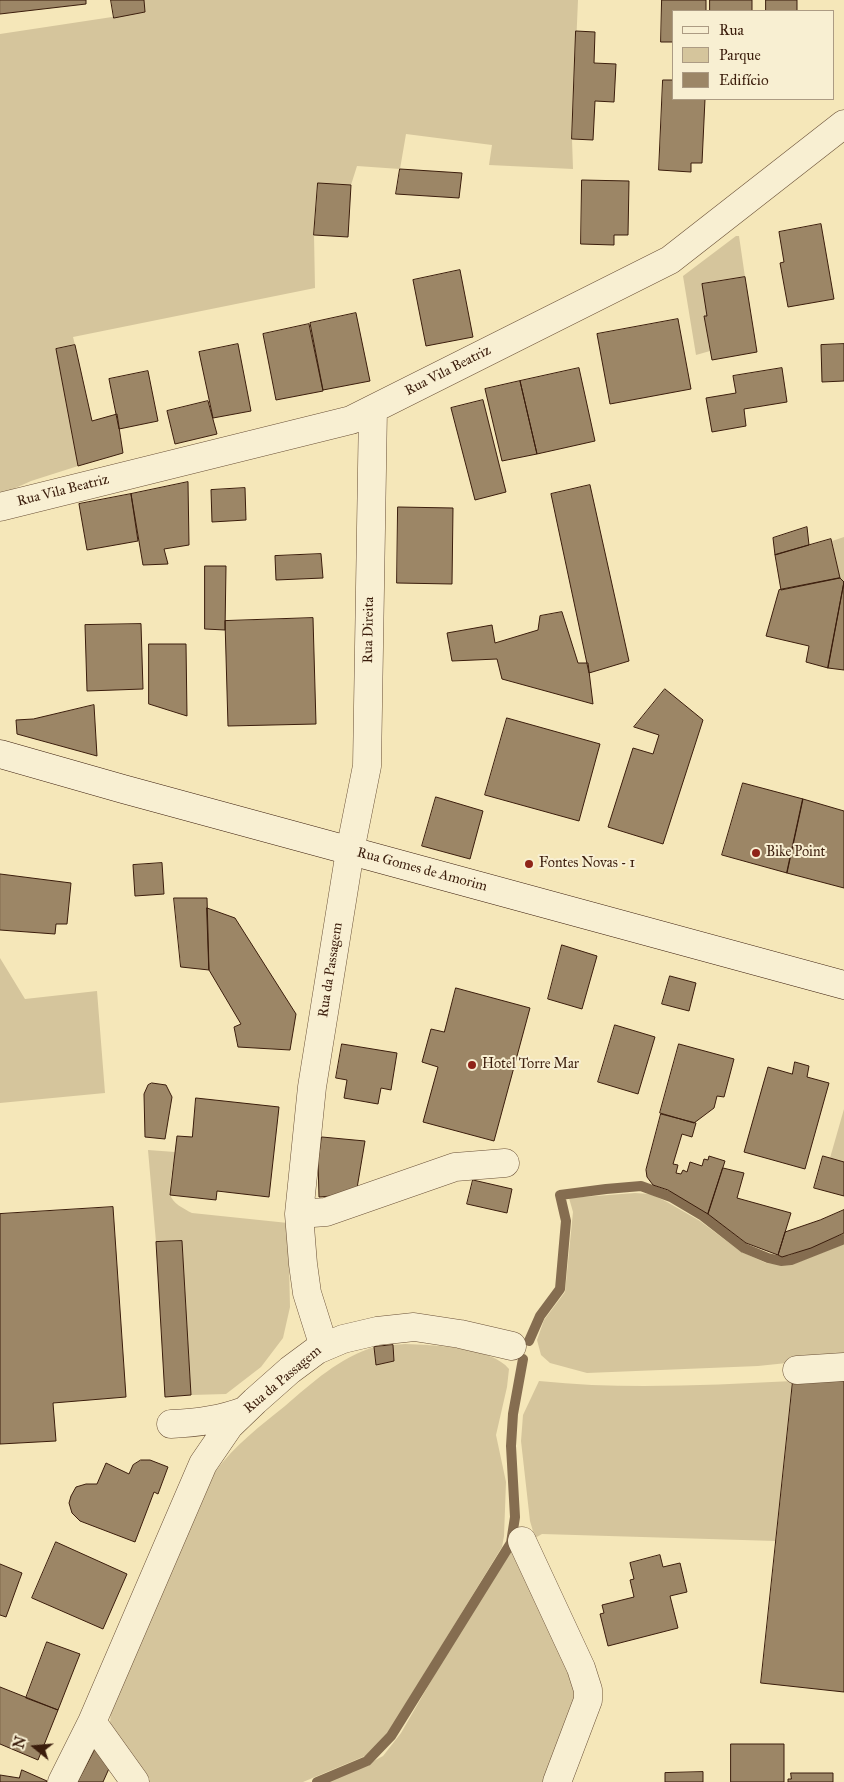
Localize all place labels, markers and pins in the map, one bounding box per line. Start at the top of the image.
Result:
place label: Bike Point [766,845,825,861]
marker: Bike Point [750,847,762,859]
place label: Fontes Novas - 1 [539,856,635,872]
marker: Fontes Novas - 1 [523,858,535,870]
place label: Hotel Torre Mar [482,1057,579,1073]
marker: Hotel Torre Mar [466,1059,478,1071]

